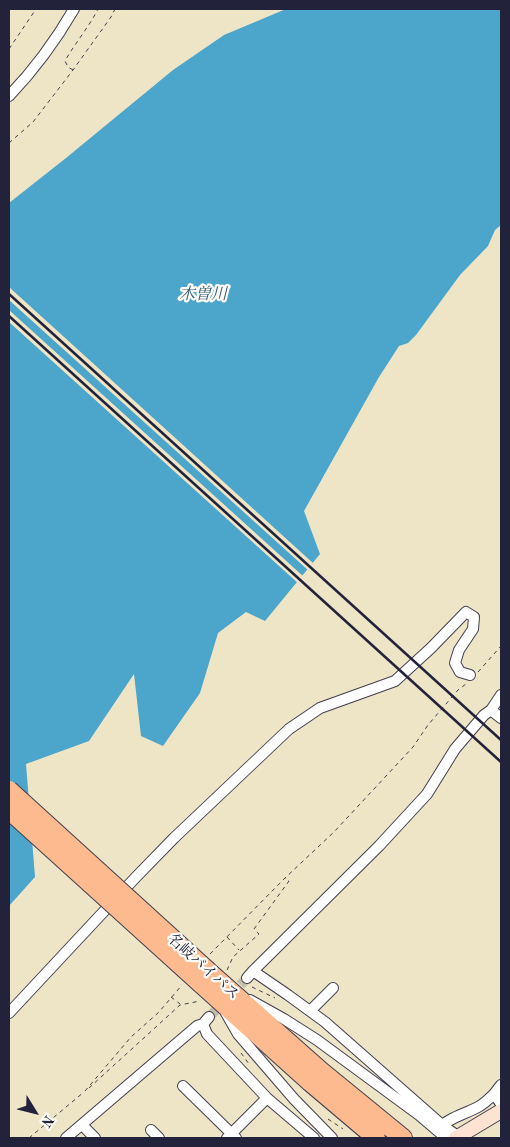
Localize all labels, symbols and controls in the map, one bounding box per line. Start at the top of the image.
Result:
water label: 木曽川 [179,285,227,305]
street label: 名岐バイパス [164,930,242,1004]
north arrow [10,1087,60,1137]
text: N [38,1112,56,1129]

